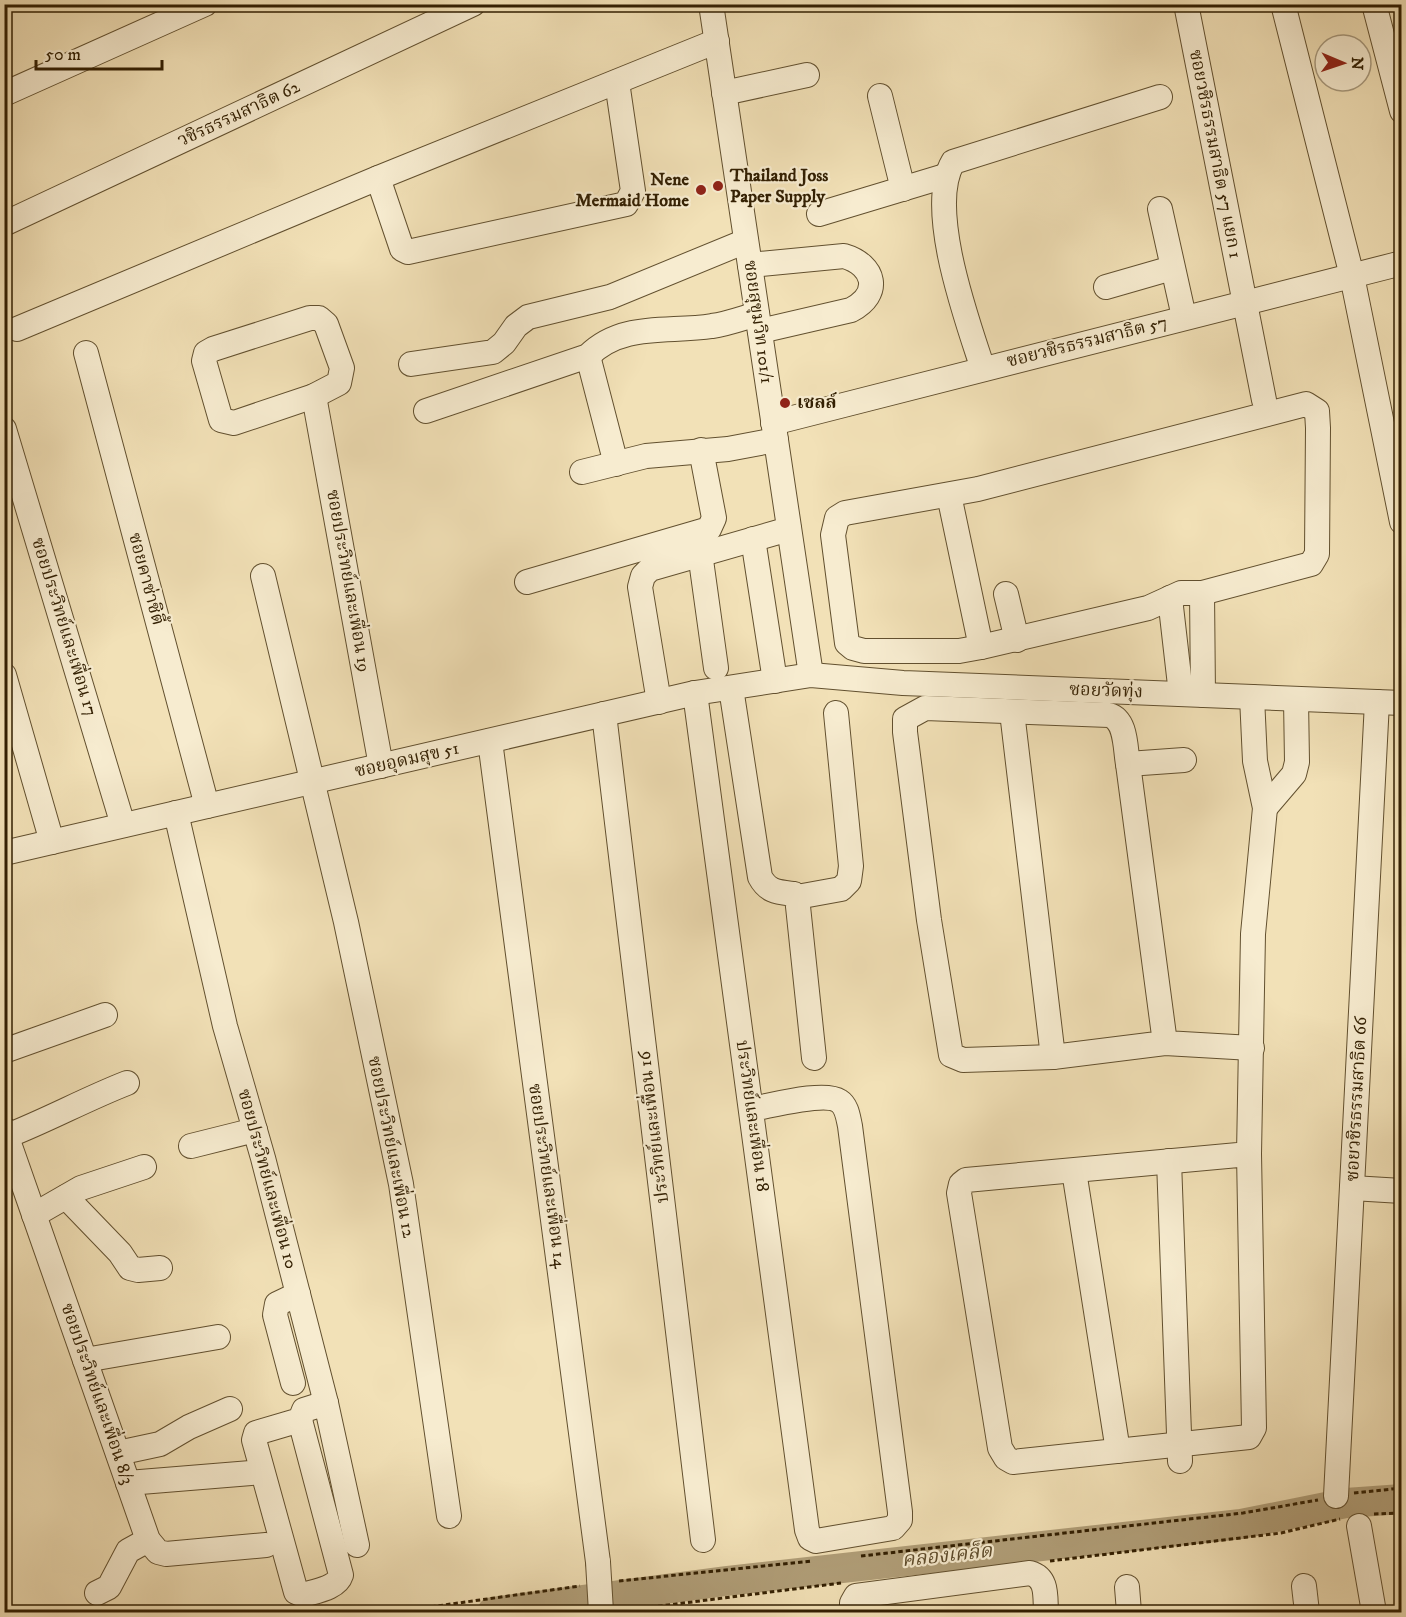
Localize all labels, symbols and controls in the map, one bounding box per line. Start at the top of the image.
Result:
scale bar [36,33,162,71]
north arrow [1313,33,1373,93]
text: 50 m [45,44,81,66]
street label: ซอยวชิรธรรมสาธิต 57 แยก 1 [1184,48,1246,260]
text: N [1347,57,1367,70]
street label: วชิรธรรมสาธิต 62 [174,76,304,152]
place label: Thailand Joss Paper Supply [729,165,828,208]
place label: Nene Mermaid Home [575,169,690,212]
marker: Thailand Joss Paper Supply [711,179,725,193]
marker: Nene Mermaid Home [694,183,708,197]
street label: ซอยสุขุมวิท 101/1 [738,259,778,385]
street label: ซอยวชิรธรรมสาธิต 57 [1004,311,1170,373]
place label: เชลล์ [797,392,838,414]
marker: เชลล์ [778,396,792,410]
street label: ซอยประวิทย์และเพื่อน 19 [321,487,379,674]
street label: ซอยคาซ่าซิตี้ [123,529,173,628]
street label: ซอยประวิทย์และเพื่อน 17 [26,534,105,719]
street label: ซอยวัดทุ่ง [1069,679,1143,703]
street label: ซอยอุดมสุข 51 [353,737,461,783]
street label: ซอยวชิรธรรมสาธิต 66 [1342,1015,1372,1182]
street label: ประวิทย์และเพื่อน 18 [730,1038,777,1193]
street label: ประวิทย์และเพื่อน 16 [630,1049,674,1205]
street label: ซอยประวิทย์และเพื่อน 12 [363,1053,423,1240]
street label: ซอยประวิทย์และเพื่อน 14 [523,1082,575,1270]
street label: ซอยประวิทย์และเพื่อน 10 [232,1085,306,1272]
street label: ซอยประวิทย์และเพื่อน 8/3 [56,1299,142,1487]
water label: คลองเคล็ด [901,1539,995,1573]

